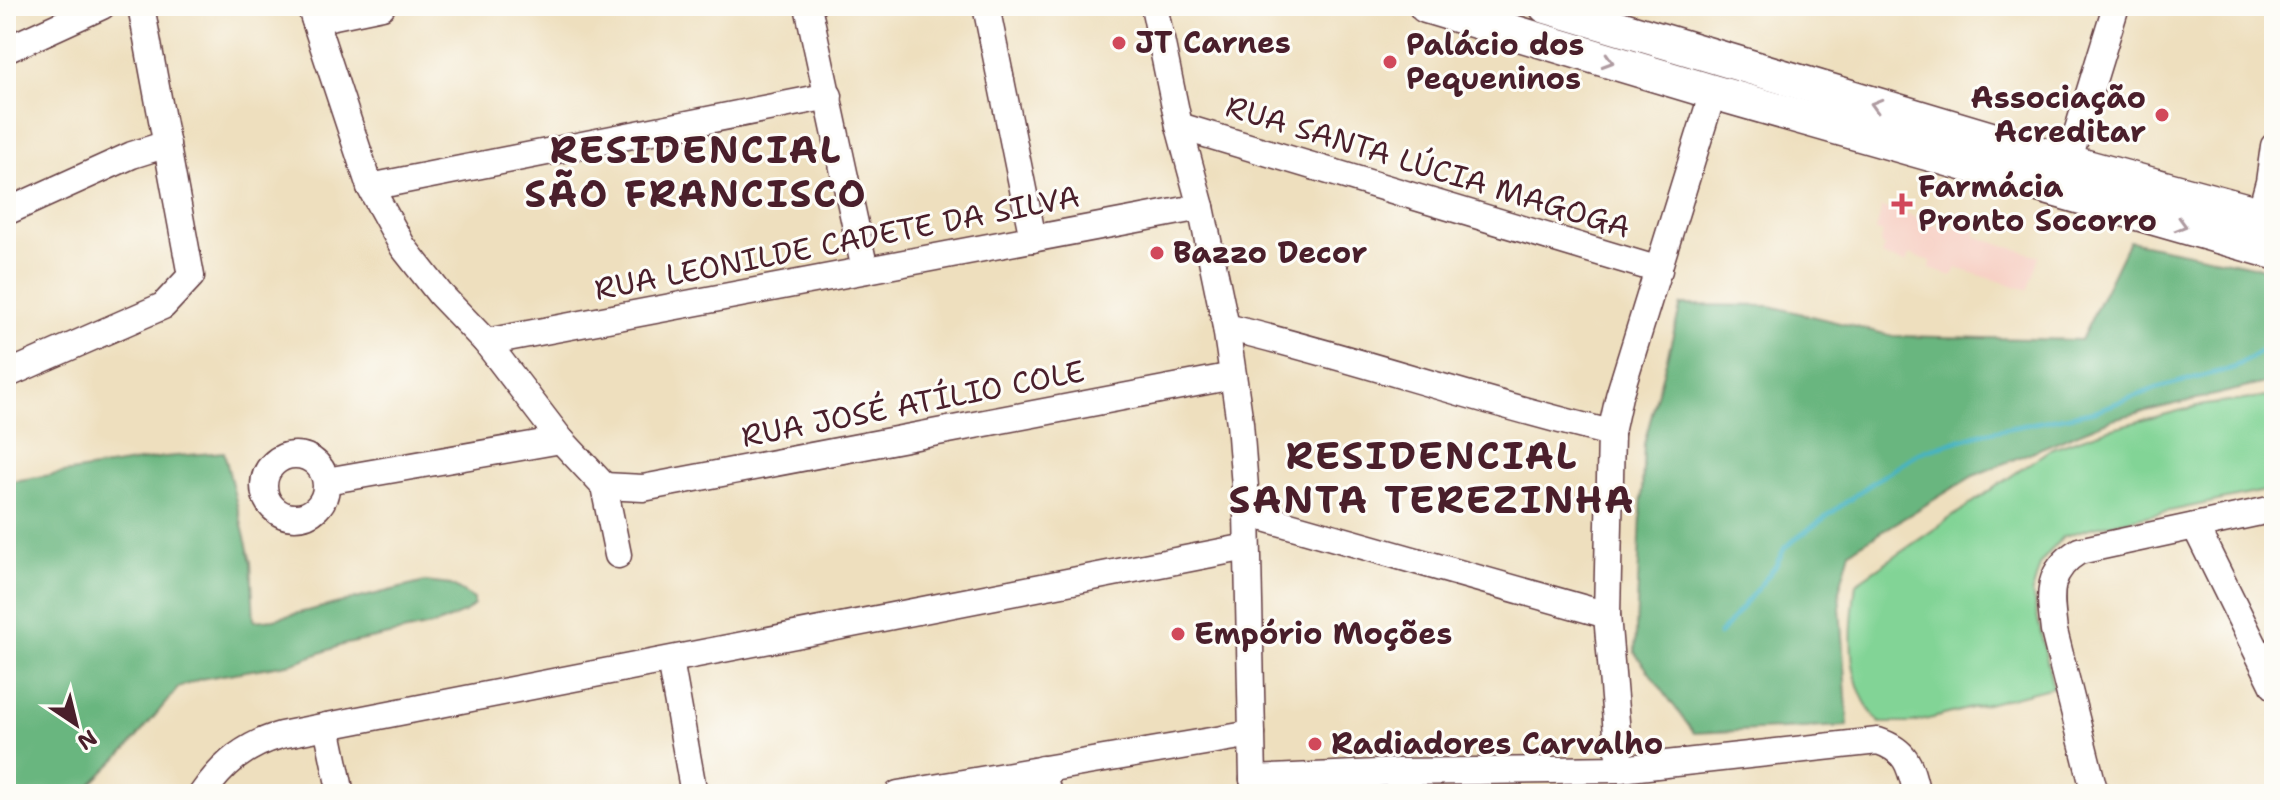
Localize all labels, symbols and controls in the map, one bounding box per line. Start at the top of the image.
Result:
place label: JT Carnes [1135,22,1291,63]
place label: Palácio dos Pequeninos [1406,24,1584,99]
marker: JT Carnes [1110,34,1128,52]
one-way arrow [1600,52,1614,68]
marker: Palácio dos Pequeninos [1381,53,1399,71]
place label: Associação Acreditar [1971,77,2146,152]
street label: RUA SANTA LÚCIA MAGOGA [1221,85,1635,248]
one-way arrow [1869,98,1883,115]
marker: Associação Acreditar [2153,106,2171,124]
district label: RESIDENCIAL SÃO FRANCISCO [524,124,868,219]
place label: Farmácia Pronto Socorro [1918,166,2157,241]
street label: RUA LEONILDE CADETE DA SILVA [591,175,1083,310]
marker: Farmácia Pronto Socorro [1893,195,1911,213]
one-way arrow [2173,216,2187,232]
place label: Bazzo Decor [1173,232,1367,273]
marker: Bazzo Decor [1148,244,1166,262]
street label: RUA JOSÉ ATÍLIO COLE [738,350,1088,457]
district label: RESIDENCIAL SANTA TEREZINHA [1229,430,1635,525]
place label: Empório Moções [1194,613,1452,654]
marker: Empório Moções [1169,625,1187,643]
north arrow [36,684,116,764]
text: N [72,723,103,757]
place label: Radiadores Carvalho [1331,723,1663,764]
marker: Radiadores Carvalho [1306,735,1324,753]

